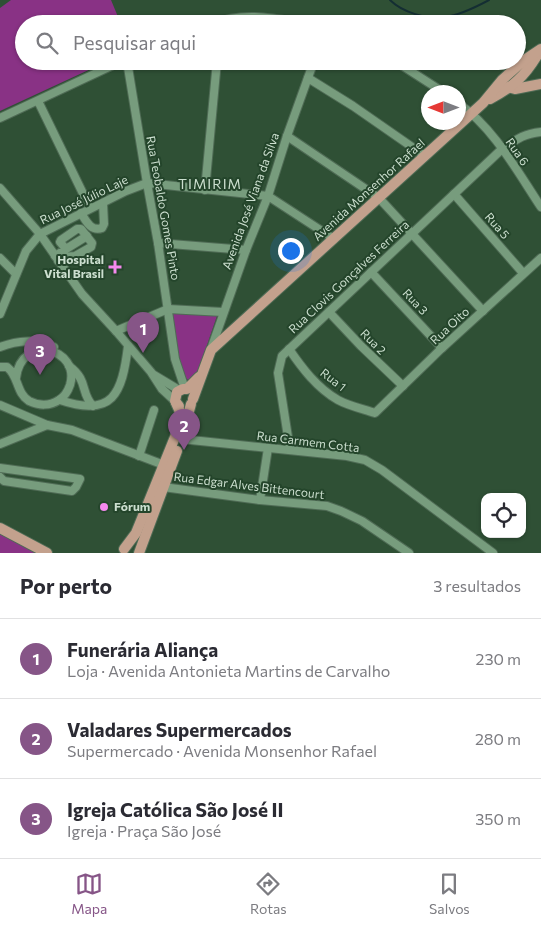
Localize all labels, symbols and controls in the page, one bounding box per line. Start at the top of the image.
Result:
search box [15,15,526,70]
icon: search [33,29,61,57]
text: Pesquisar aqui [73,31,196,54]
north arrow [421,85,466,130]
street label: Avenida José Viana da Silva [219,130,282,271]
street label: Rua Teobaldo Gomes Pinto [144,135,184,281]
street label: Avenida Monsenhor Rafael [310,135,427,243]
street label: Rua 6 [503,135,532,168]
street label: Rua José Júlio Laje [37,172,130,227]
district label: TIMIRIM [178,175,242,192]
street label: Rua 5 [483,209,513,241]
street label: Rua Clovis Gonçalves Ferreira [285,217,411,336]
your location [278,238,304,264]
place label: Hospital Vital Brasil [44,252,104,280]
marker: Hospital Vital Brasil [108,260,122,274]
street label: Rua 3 [400,286,431,317]
street label: Rua Oito [427,304,472,347]
pin: 1 [127,312,159,353]
street label: Rua 2 [358,326,389,357]
pin: 3 [24,334,56,375]
street label: Rua 1 [318,365,349,393]
pin: 2 [168,409,200,450]
street label: Rua Carmem Cotta [256,428,360,454]
street label: Rua Edgar Alves Bittencourt [173,469,325,501]
map controls [481,493,526,538]
button: locate [481,493,526,538]
place label: Fórum [114,499,150,513]
marker: Fórum [98,501,110,513]
text: Por perto [20,573,112,598]
text: 3 resultados [433,576,521,595]
text: Funerária Aliança [67,638,218,661]
text: 1 [32,649,40,668]
text: 230 m [476,649,521,668]
text: Loja · Avenida Antonieta Martins de Carvalho [67,661,390,680]
text: Valadares Supermercados [67,718,292,741]
text: 2 [31,729,41,748]
text: 280 m [475,729,521,748]
text: Supermercado · Avenida Monsenhor Rafael [67,741,377,760]
text: Igreja Católica São José II [67,798,284,821]
text: 3 [31,809,41,828]
text: 350 m [475,809,521,828]
text: Igreja · Praça São José [67,821,221,840]
tab: Mapa [71,870,107,917]
tab: Rotas [250,870,287,917]
tab: Salvos [429,870,470,917]

